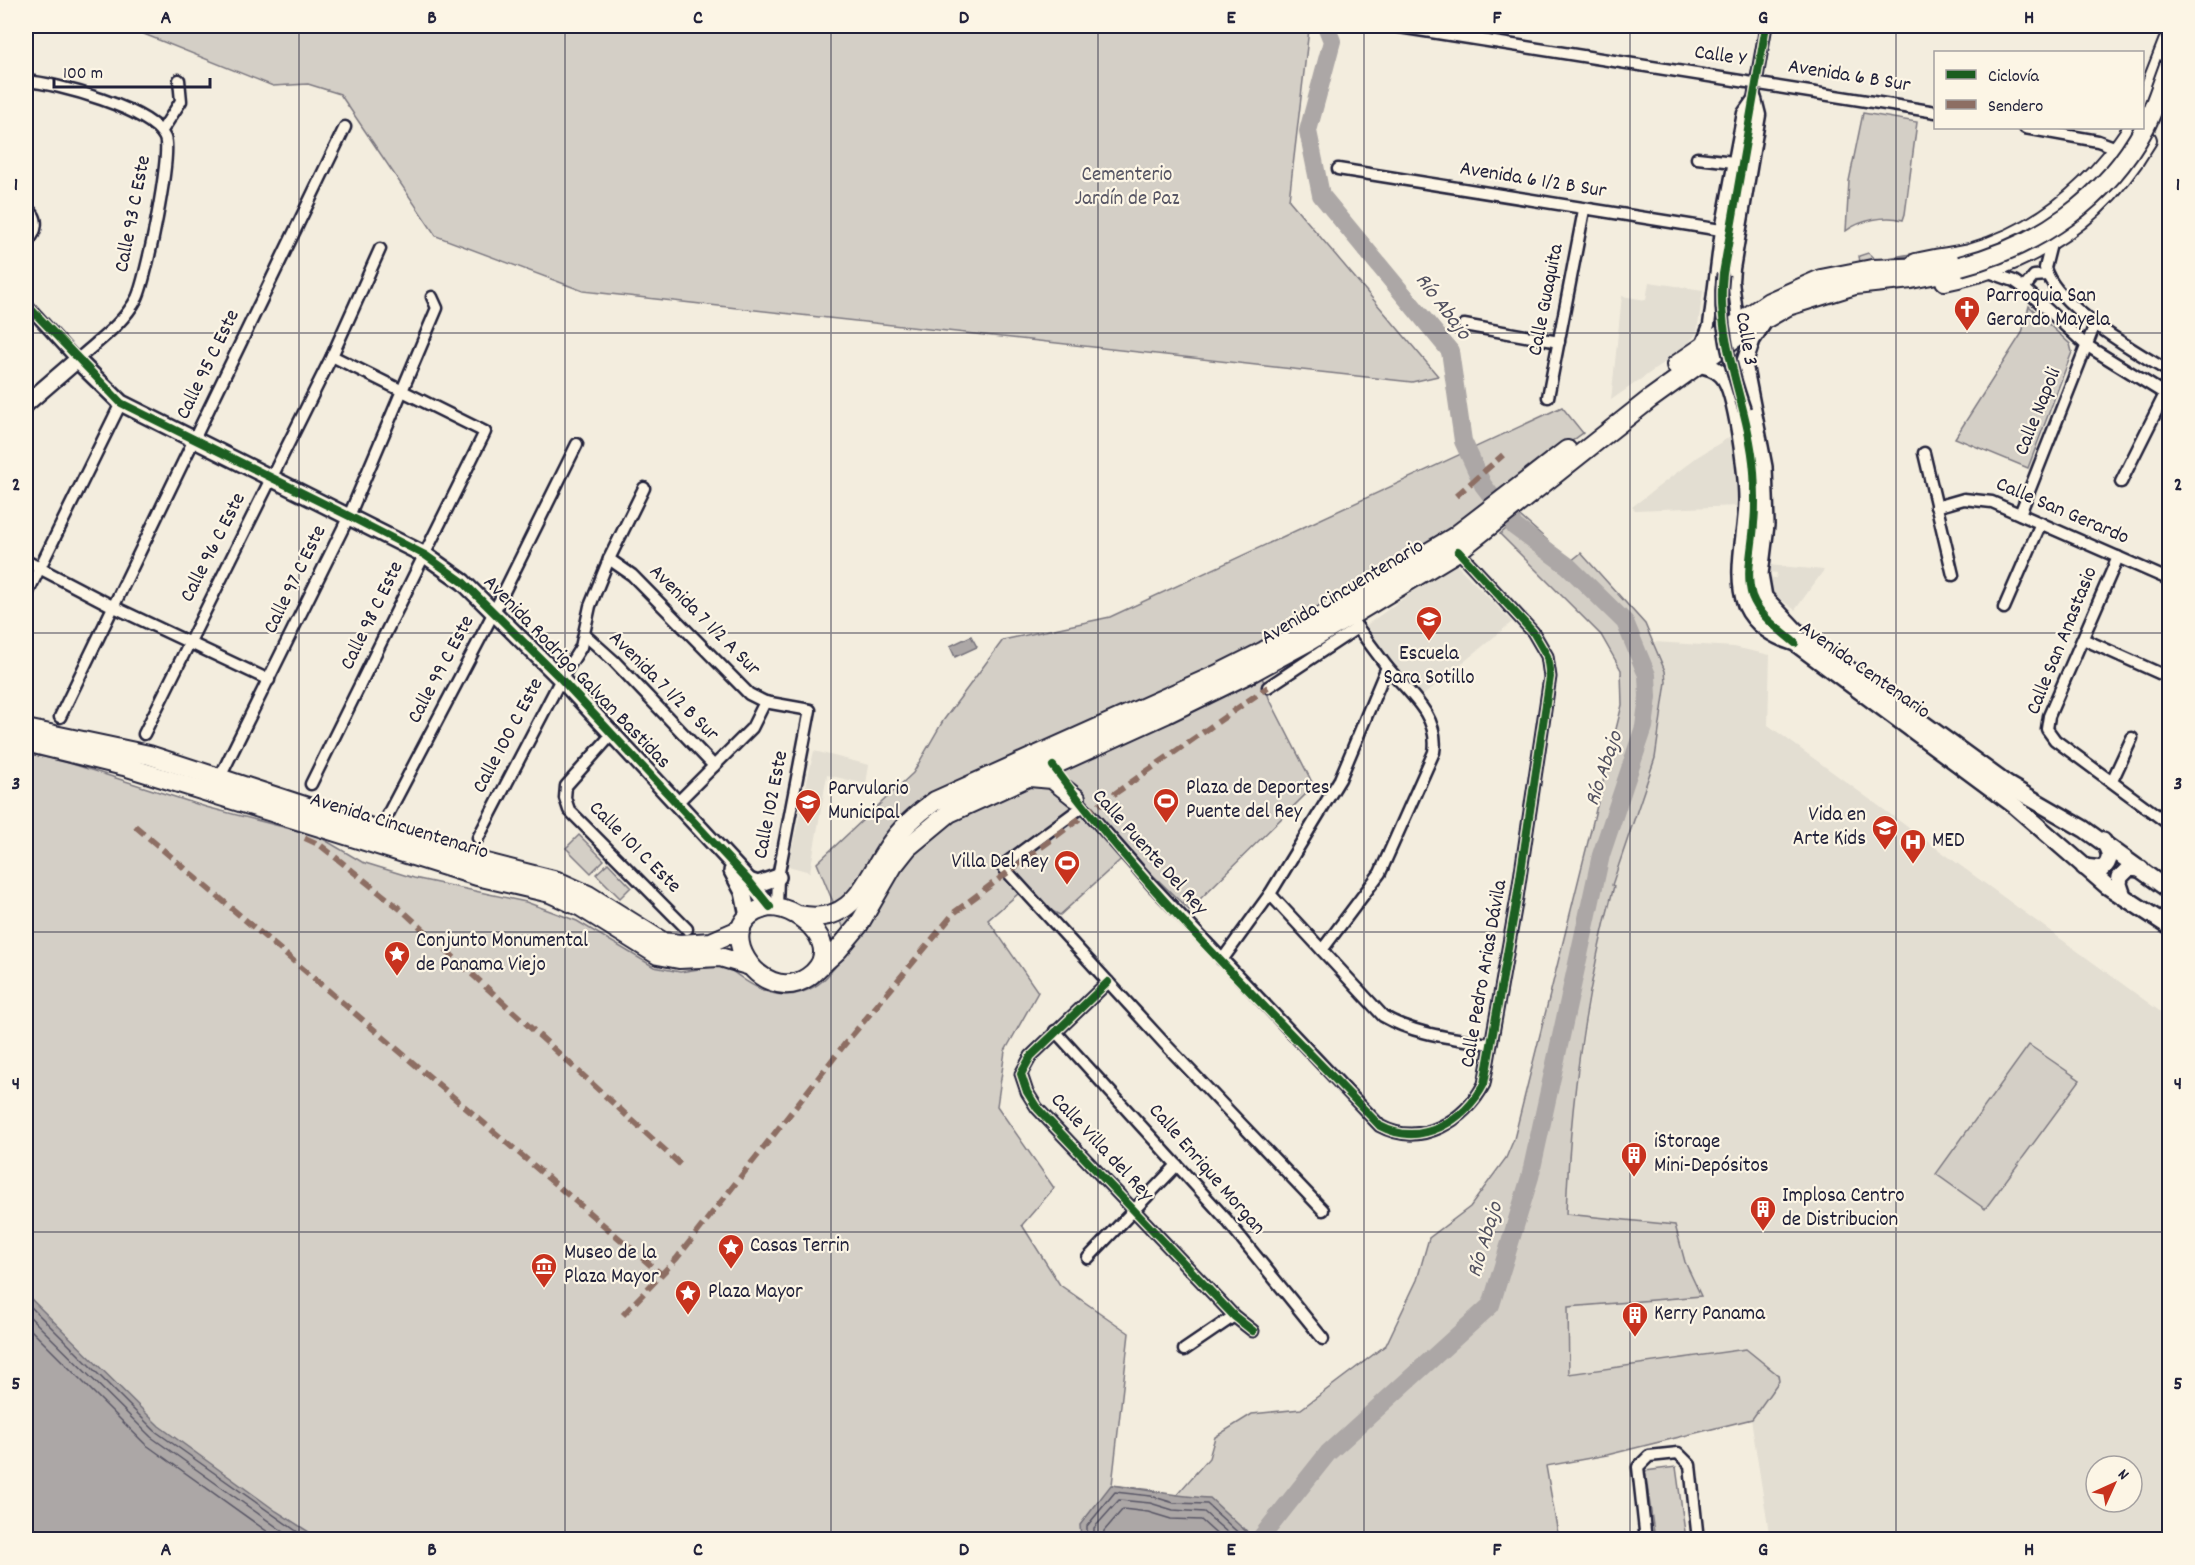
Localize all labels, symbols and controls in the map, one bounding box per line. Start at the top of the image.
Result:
text: A [161,5,172,33]
text: B [427,5,437,33]
text: C [693,5,703,33]
text: D [959,5,970,33]
text: E [1226,5,1236,33]
text: F [1493,5,1503,33]
text: G [1758,5,1768,33]
text: H [2024,5,2034,33]
street label: Calle Y [1692,38,1749,76]
scale bar [54,51,210,89]
legend [1934,51,2144,129]
street label: Avenida 6 B Sur [1786,53,1913,102]
text: 100 m [63,62,103,87]
text: Ciclovía [1988,65,2040,90]
text: Sendero [1988,95,2043,120]
street label: Calle 93 C Este [108,153,160,275]
street label: Avenida 6 1/2 B Sur [1458,155,1609,207]
park label: Cementerio Jardín de Paz [1075,161,1179,215]
text: 1 [14,172,18,200]
text: 1 [2176,172,2180,200]
street label: Calle Guaquita [1521,240,1573,359]
water label: Río Abajo [1406,267,1478,348]
place label: Parroquia San Gerardo Mayela [1986,282,2111,336]
church icon: Parroquia San Gerardo Mayela [1952,294,1982,332]
street label: Calle 95 C Este [169,305,249,425]
street label: Calle 3 [1726,310,1764,368]
street label: Calle Napoli [2008,363,2070,460]
street label: Calle San Gerardo [1991,470,2133,554]
text: 2 [12,472,20,500]
text: 2 [2174,472,2182,500]
street label: Calle 96 C Este [173,488,255,608]
street label: Calle 97 C Este [257,521,335,639]
street label: Avenida Cincuentenario [1256,532,1430,654]
street label: Calle 98 C Este [334,557,412,675]
street label: Avenida 7 1/2 A Sur [641,558,767,684]
street label: Calle San Anastasio [2020,562,2106,720]
street label: Avenida Rodrigo Galvan Bastidas [475,569,677,777]
school or university icon: Escuela Sara Sotillo [1414,604,1444,642]
street label: Calle 99 C Este [401,610,483,730]
street label: Avenida Centenario [1792,614,1936,728]
street label: Avenida 7 1/2 B Sur [601,625,725,749]
place label: Escuela Sara Sotillo [1383,640,1475,694]
street label: Calle 100 C Este [466,673,552,799]
water label: Río Abajo [1578,726,1633,810]
street label: Calle 102 Este [747,748,797,862]
text: 3 [12,771,20,799]
text: 3 [2174,771,2182,799]
place label: Plaza de Deportes Puente del Rey [1186,774,1330,828]
place label: Parvulario Municipal [828,775,909,829]
street label: Calle Puente Del Rey [1084,783,1214,923]
street label: Avenida Cincuentenario [306,786,492,868]
sports icon: Plaza de Deportes Puente del Rey [1151,786,1181,824]
school or university icon: Parvulario Municipal [793,787,823,825]
street label: Calle 101 C Este [581,795,687,901]
place label: Vida en Arte Kids [1793,801,1866,855]
school or university icon: Vida en Arte Kids [1870,813,1900,851]
hospital icon: MED [1898,827,1928,865]
place label: MED [1932,827,1965,857]
place label: Villa Del Rey [952,848,1048,878]
sports icon: Villa Del Rey [1052,848,1082,886]
street label: Calle Pedro Arias Dávila [1454,877,1516,1070]
place label: Conjunto Monumental de Panama Viejo [416,927,588,981]
place icon: Conjunto Monumental de Panama Viejo [382,939,412,977]
text: 4 [12,1071,20,1099]
text: 4 [2174,1071,2182,1099]
street label: Calle Villa del Rey [1042,1087,1160,1210]
street label: Calle Enrique Morgan [1140,1098,1272,1242]
place label: iStorage Mini-Depósitos [1654,1128,1769,1182]
building icon: iStorage Mini-Depósitos [1619,1140,1649,1178]
place label: Implosa Centro de Distribucion [1782,1182,1905,1236]
building icon: Implosa Centro de Distribucion [1748,1194,1778,1232]
water label: Río Abajo [1460,1198,1512,1281]
place icon: Casas Terrin [716,1232,746,1270]
place label: Casas Terrin [750,1232,849,1262]
place label: Museo de la Plaza Mayor [564,1239,659,1293]
museum icon: Museo de la Plaza Mayor [529,1251,559,1289]
place icon: Plaza Mayor [673,1278,703,1316]
place label: Plaza Mayor [708,1278,803,1308]
building icon: Kerry Panama [1620,1300,1650,1338]
place label: Kerry Panama [1654,1300,1766,1330]
text: 5 [11,1371,21,1399]
text: 5 [2173,1371,2183,1399]
north arrow [2084,1454,2144,1514]
text: N [2112,1464,2134,1486]
text: A [161,1537,172,1565]
text: B [427,1537,437,1565]
text: C [693,1537,703,1565]
text: D [959,1537,970,1565]
text: E [1226,1537,1236,1565]
text: F [1493,1537,1503,1565]
text: G [1758,1537,1768,1565]
text: H [2024,1537,2034,1565]

